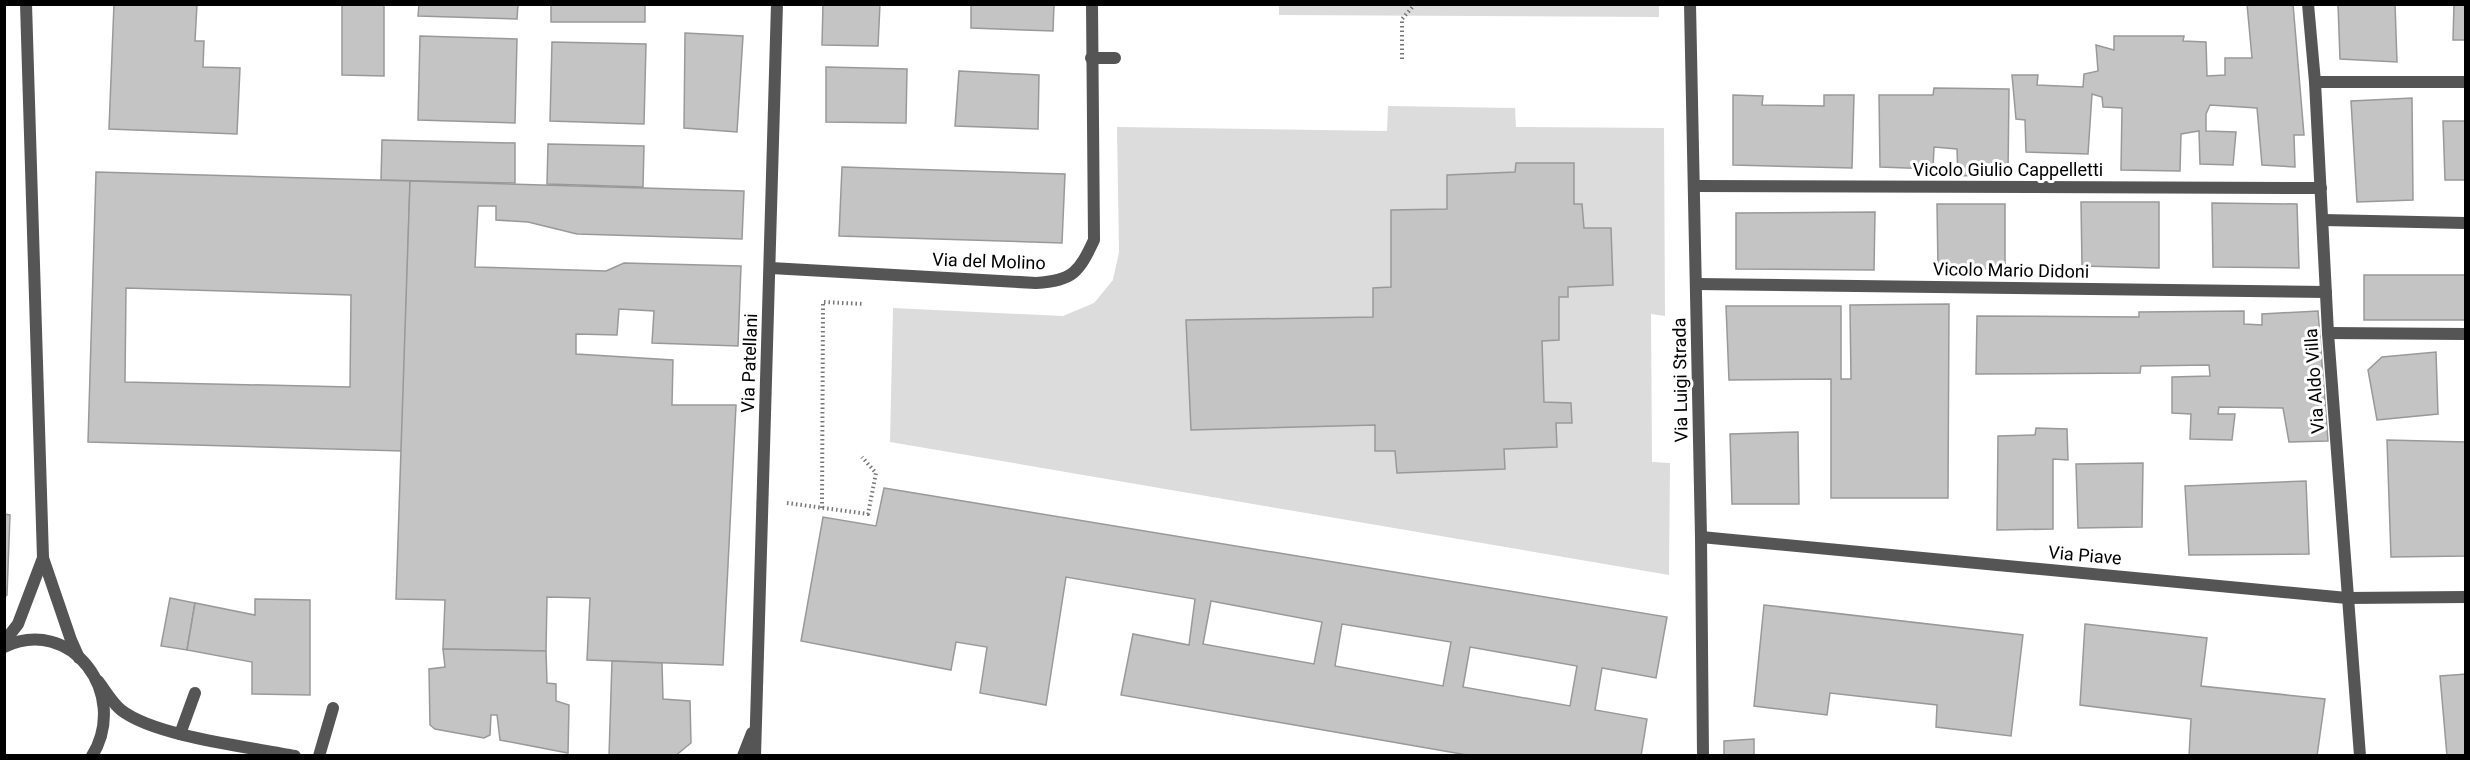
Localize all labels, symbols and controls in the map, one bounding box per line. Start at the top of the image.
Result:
street label: Vicolo Giulio Cappelletti [1913,159,2103,180]
street label: Via del Molino [932,249,1046,273]
street label: Vicolo Mario Didoni [1933,258,2089,282]
street label: Via Patellani [737,313,761,413]
street label: Via Luigi Strada [1668,317,1692,443]
street label: Via Aldo Villa [2300,328,2328,434]
street label: Via Piave [2047,541,2123,569]

